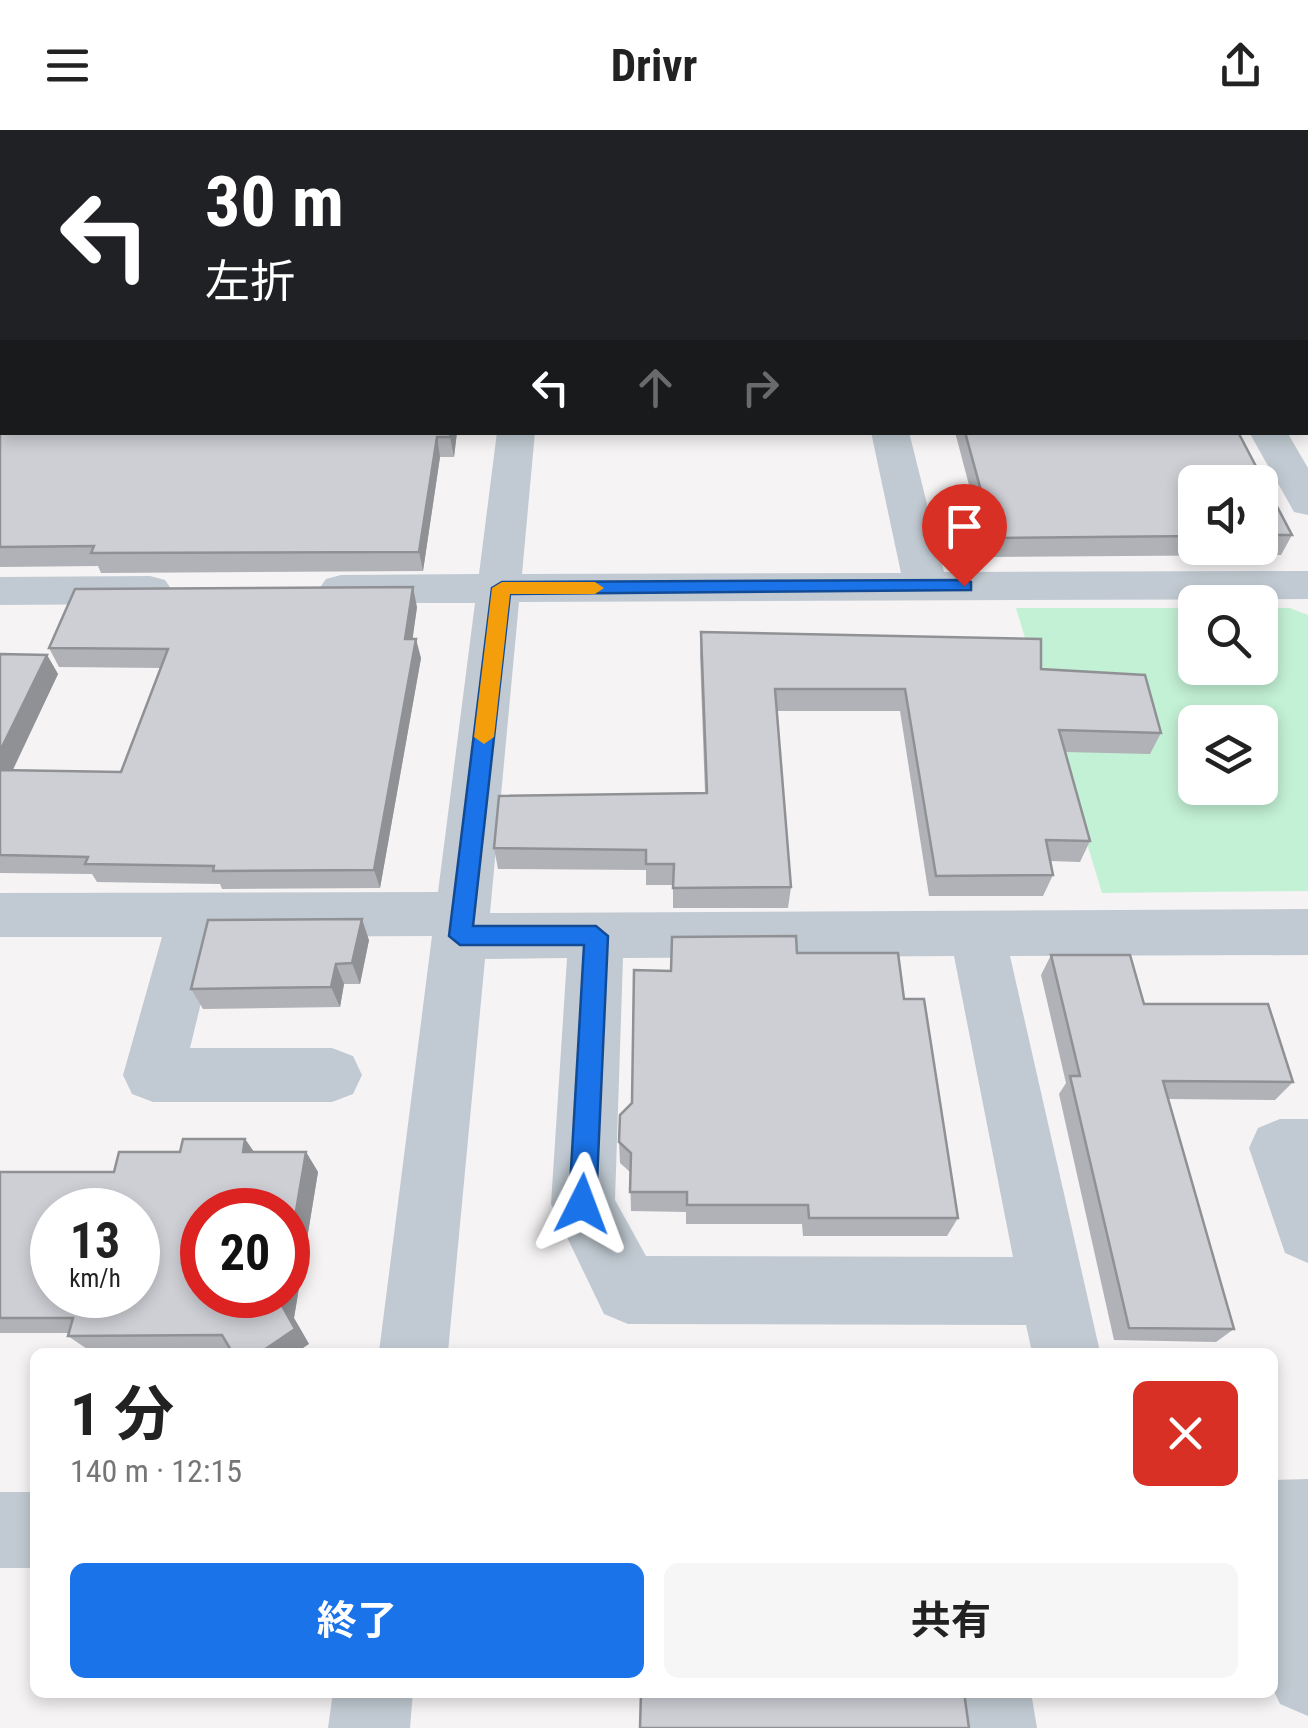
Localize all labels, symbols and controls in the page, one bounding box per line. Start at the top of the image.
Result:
icon: menu [40,38,95,93]
icon: share [1213,38,1268,93]
text: Drivr [611,39,697,92]
text: 30 m [205,161,344,243]
icon: left [40,170,170,300]
text: 左折 [205,255,295,308]
icon: left [523,360,578,415]
icon: ahead [628,360,683,415]
icon: right [733,360,788,415]
map controls [1178,465,1278,805]
button: sound [1178,465,1278,565]
pin [922,484,1007,587]
icon: arrive [937,499,992,554]
button: search [1178,585,1278,685]
button: layers [1178,705,1278,805]
position arrow [530,1152,634,1256]
speed limit sign: 20 [180,1188,310,1318]
text: 13 [70,1212,120,1270]
text: km/h [69,1264,121,1293]
text: 1 分 [70,1379,174,1450]
button: close [1133,1381,1238,1486]
text: 140 m · 12:15 [70,1452,242,1490]
button: 終了 [70,1563,644,1678]
button: 共有 [664,1563,1238,1678]

